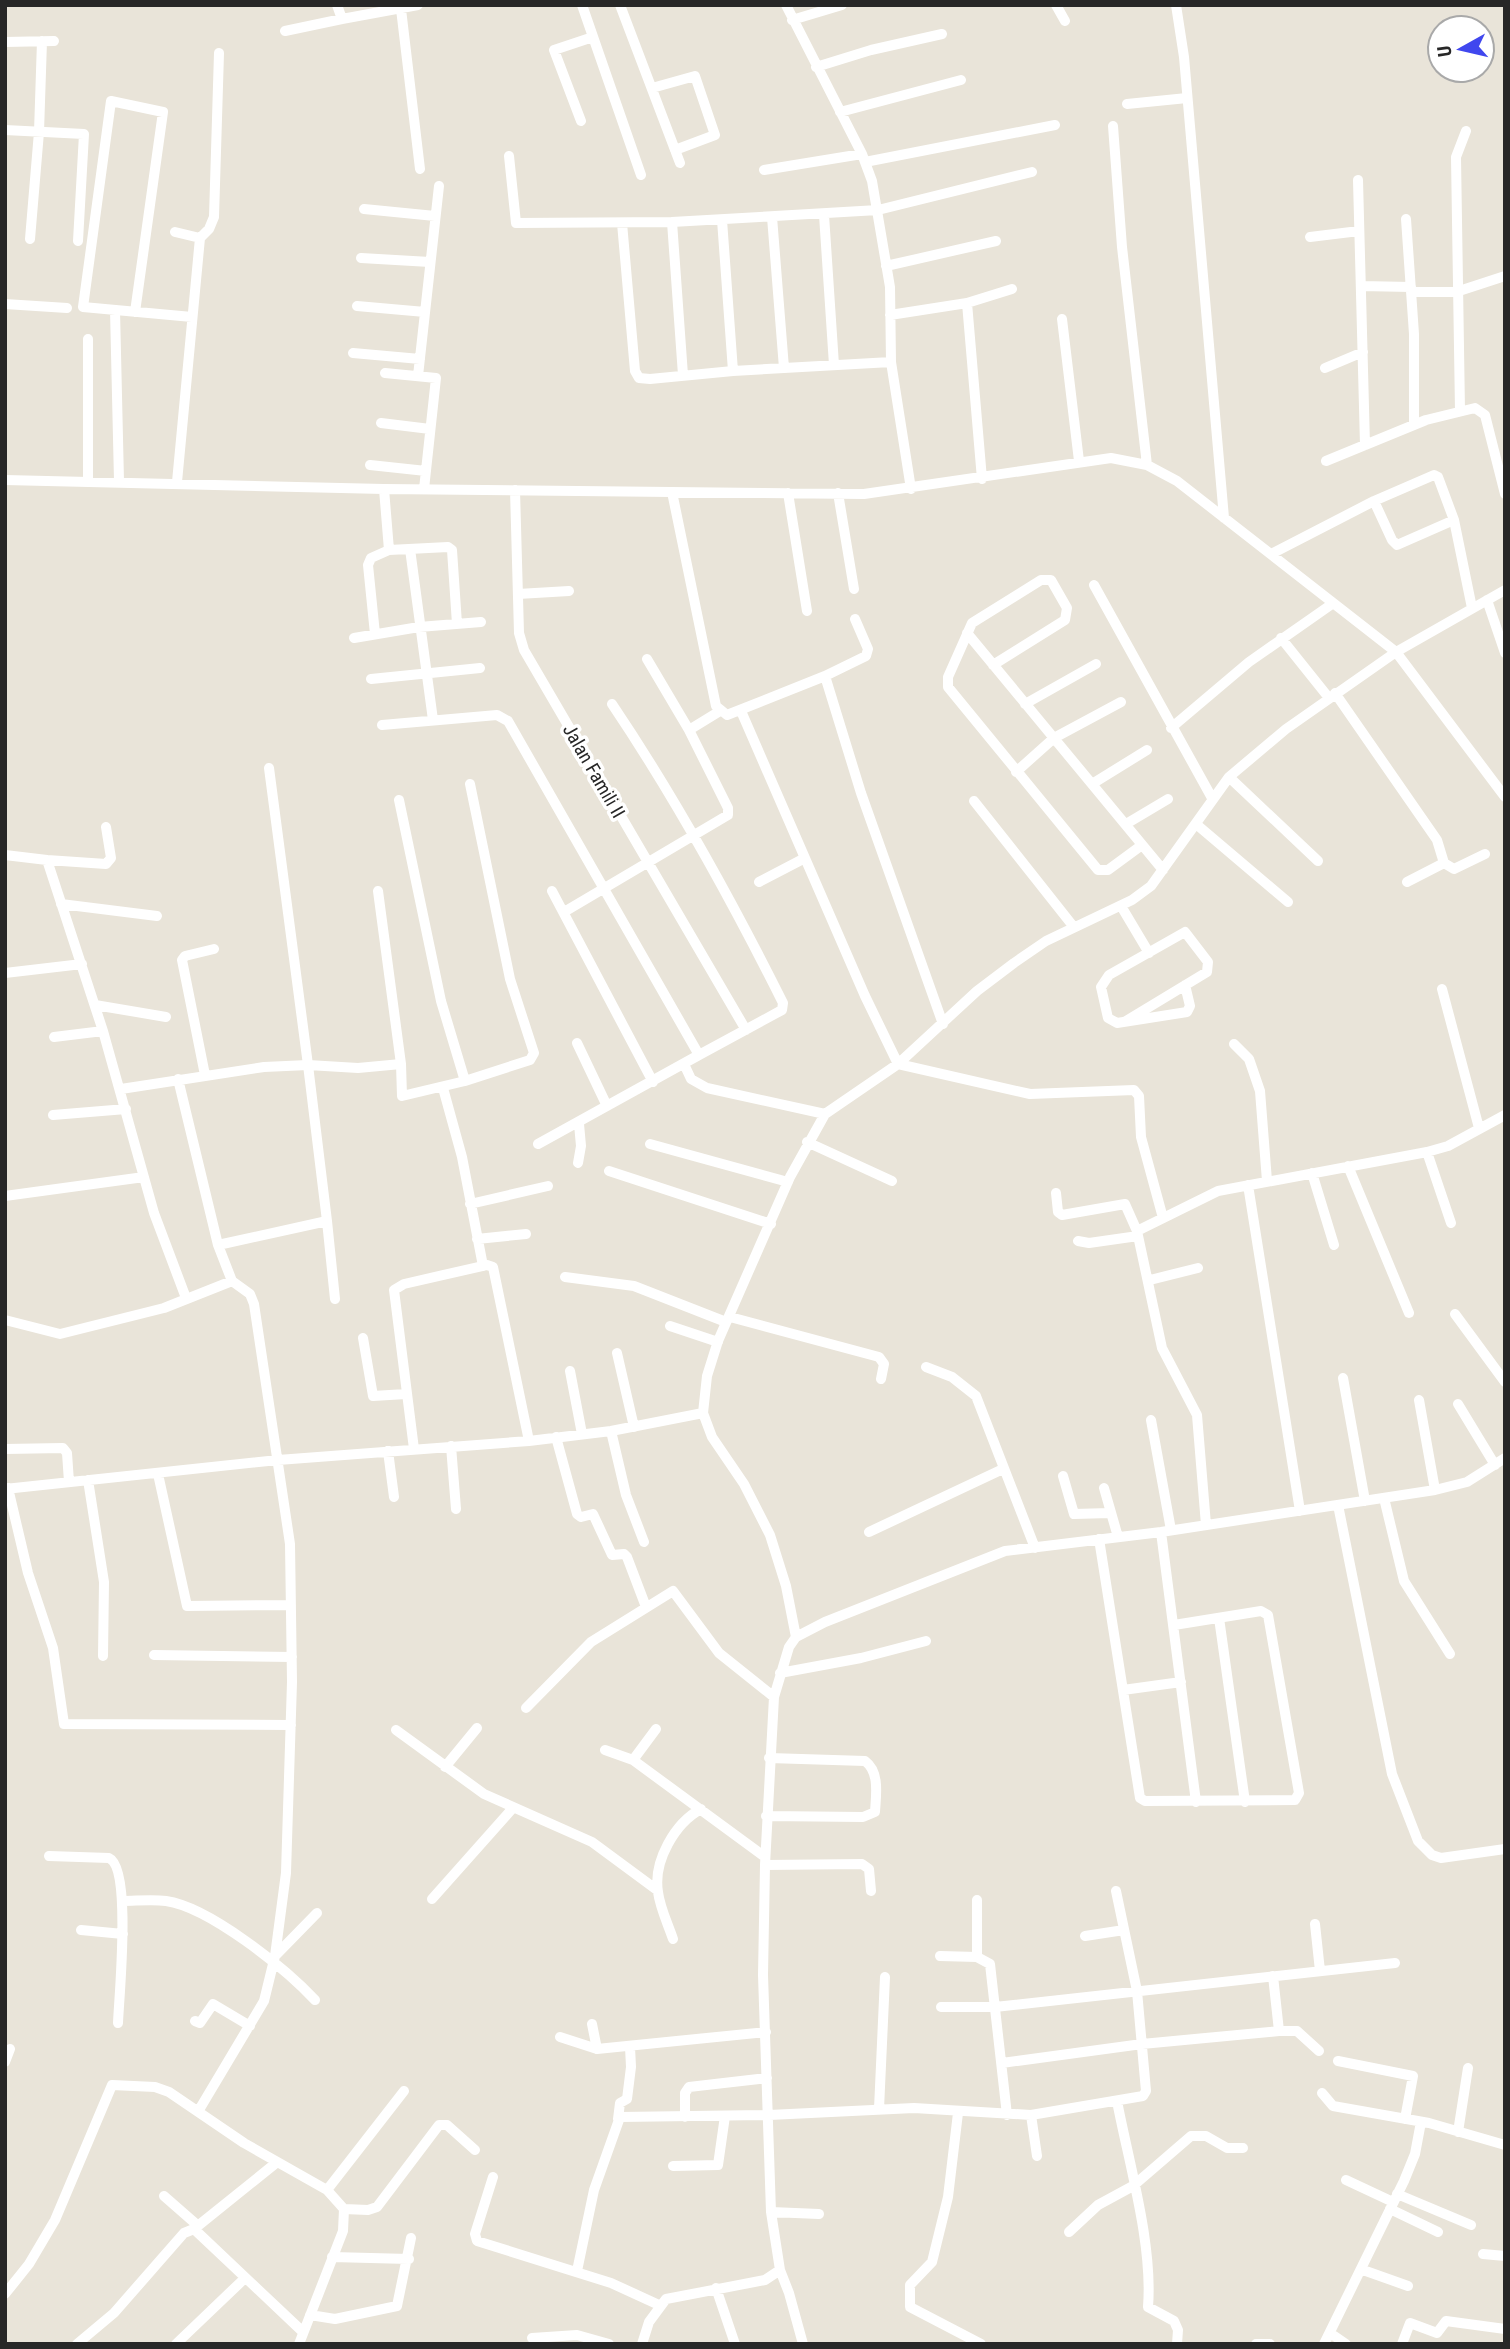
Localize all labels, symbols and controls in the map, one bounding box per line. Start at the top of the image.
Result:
north arrow [1426,14,1496,84]
text: U [1433,44,1457,58]
street label: Jalan Famili II [558,720,630,822]

